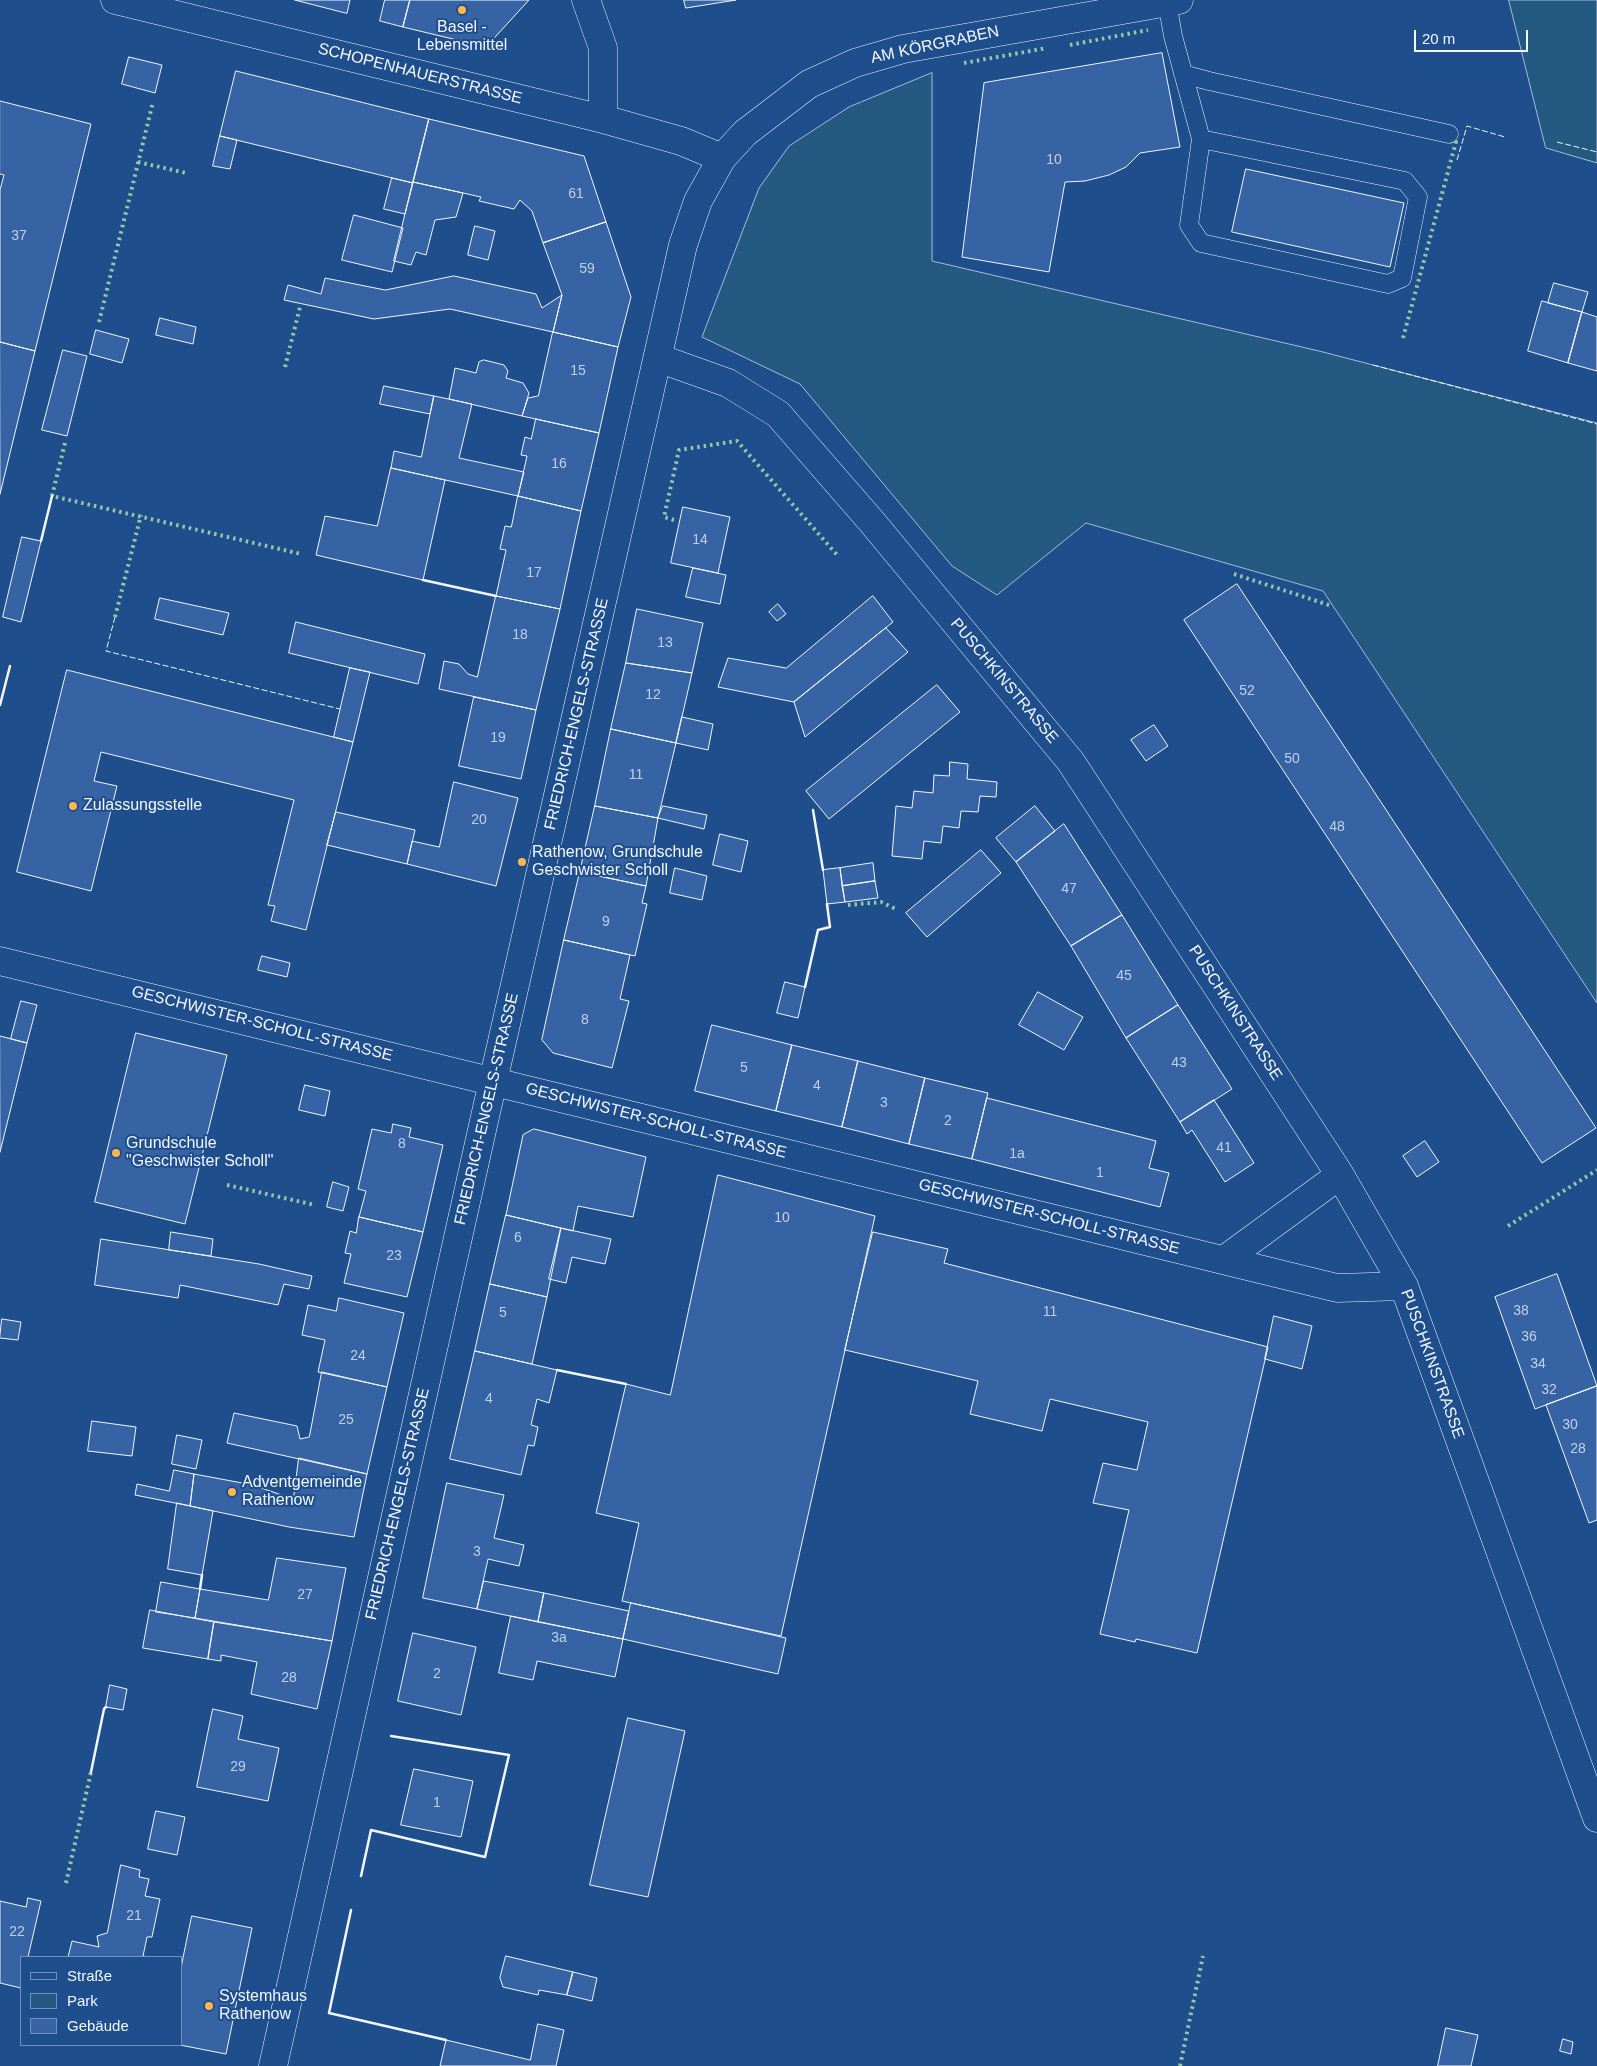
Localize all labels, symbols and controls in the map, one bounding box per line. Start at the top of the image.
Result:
marker: Basel - Lebensmittel [456,4,468,16]
place label: Basel - Lebensmittel [417,18,507,56]
scale bar [1417,20,1531,52]
street label: AM KÖRGRABEN [869,22,1001,68]
text: 20 m [1422,30,1455,47]
street label: SCHOPENHAUERSTRASSE [316,39,524,109]
house number: 10 [1046,152,1062,168]
house number: 61 [568,186,584,202]
house number: 37 [11,228,27,244]
house number: 59 [579,261,595,277]
house number: 15 [570,363,586,379]
house number: 16 [551,456,567,472]
house number: 14 [692,532,708,548]
house number: 17 [526,565,542,581]
street label: FRIEDRICH-ENGELS-STRASSE [541,596,613,832]
street label: PUSCHKINSTRASSE [946,615,1062,747]
house number: 18 [512,627,528,643]
house number: 13 [657,635,673,651]
house number: 52 [1239,683,1255,699]
house number: 12 [645,687,661,703]
house number: 19 [490,730,506,746]
house number: 50 [1284,751,1300,767]
house number: 11 [629,767,643,783]
place label: Zulassungsstelle [83,796,202,816]
marker: Zulassungsstelle [67,800,79,812]
house number: 20 [471,812,487,828]
house number: 48 [1329,819,1345,835]
place label: Rathenow, Grundschule Geschwister Scholl [532,843,703,881]
marker: Rathenow, Grundschule Geschwister Scholl [516,856,528,868]
house number: 47 [1061,881,1077,897]
house number: 9 [602,914,610,930]
street label: PUSCHKINSTRASSE [1184,942,1286,1084]
house number: 45 [1116,968,1132,984]
street label: GESCHWISTER-SCHOLL-STRASSE [129,982,395,1066]
street label: FRIEDRICH-ENGELS-STRASSE [451,991,523,1227]
house number: 8 [581,1012,589,1028]
house number: 43 [1171,1055,1187,1071]
house number: 5 [740,1060,748,1076]
house number: 4 [813,1078,821,1094]
street label: GESCHWISTER-SCHOLL-STRASSE [523,1079,789,1163]
house number: 3 [880,1095,888,1111]
house number: 2 [944,1113,952,1129]
place label: Grundschule "Geschwister Scholl" [126,1134,273,1172]
house number: 8 [398,1136,406,1152]
house number: 41 [1216,1140,1232,1156]
house number: 1a [1009,1146,1025,1162]
marker: Grundschule "Geschwister Scholl" [110,1147,122,1159]
house number: 1 [1096,1165,1104,1181]
street label: GESCHWISTER-SCHOLL-STRASSE [916,1175,1182,1259]
house number: 10 [774,1210,790,1226]
house number: 6 [514,1230,522,1246]
house number: 23 [386,1248,402,1264]
street label: PUSCHKINSTRASSE [1396,1287,1468,1441]
house number: 38 [1513,1303,1529,1319]
house number: 11 [1043,1304,1057,1320]
house number: 5 [499,1305,507,1321]
house number: 36 [1521,1329,1537,1345]
house number: 24 [350,1348,366,1364]
house number: 34 [1530,1356,1546,1372]
house number: 32 [1541,1382,1557,1398]
street label: FRIEDRICH-ENGELS-STRASSE [362,1386,434,1622]
house number: 4 [485,1391,493,1407]
house number: 25 [338,1412,354,1428]
house number: 30 [1562,1417,1578,1433]
house number: 28 [1570,1441,1586,1457]
place label: Adventgemeinde Rathenow [242,1473,362,1511]
marker: Adventgemeinde Rathenow [226,1486,238,1498]
house number: 3 [473,1544,481,1560]
house number: 27 [297,1587,313,1603]
house number: 3a [551,1630,567,1646]
house number: 2 [433,1666,441,1682]
house number: 28 [281,1670,297,1686]
house number: 29 [230,1759,246,1775]
house number: 1 [433,1795,441,1811]
house number: 21 [126,1908,142,1924]
house number: 22 [9,1924,25,1940]
legend [20,1956,182,2046]
text: Straße [67,1967,112,1984]
place label: Systemhaus Rathenow [219,1987,307,2025]
text: Park [67,1992,98,2009]
marker: Systemhaus Rathenow [203,2000,215,2012]
text: Gebäude [67,2017,129,2034]

